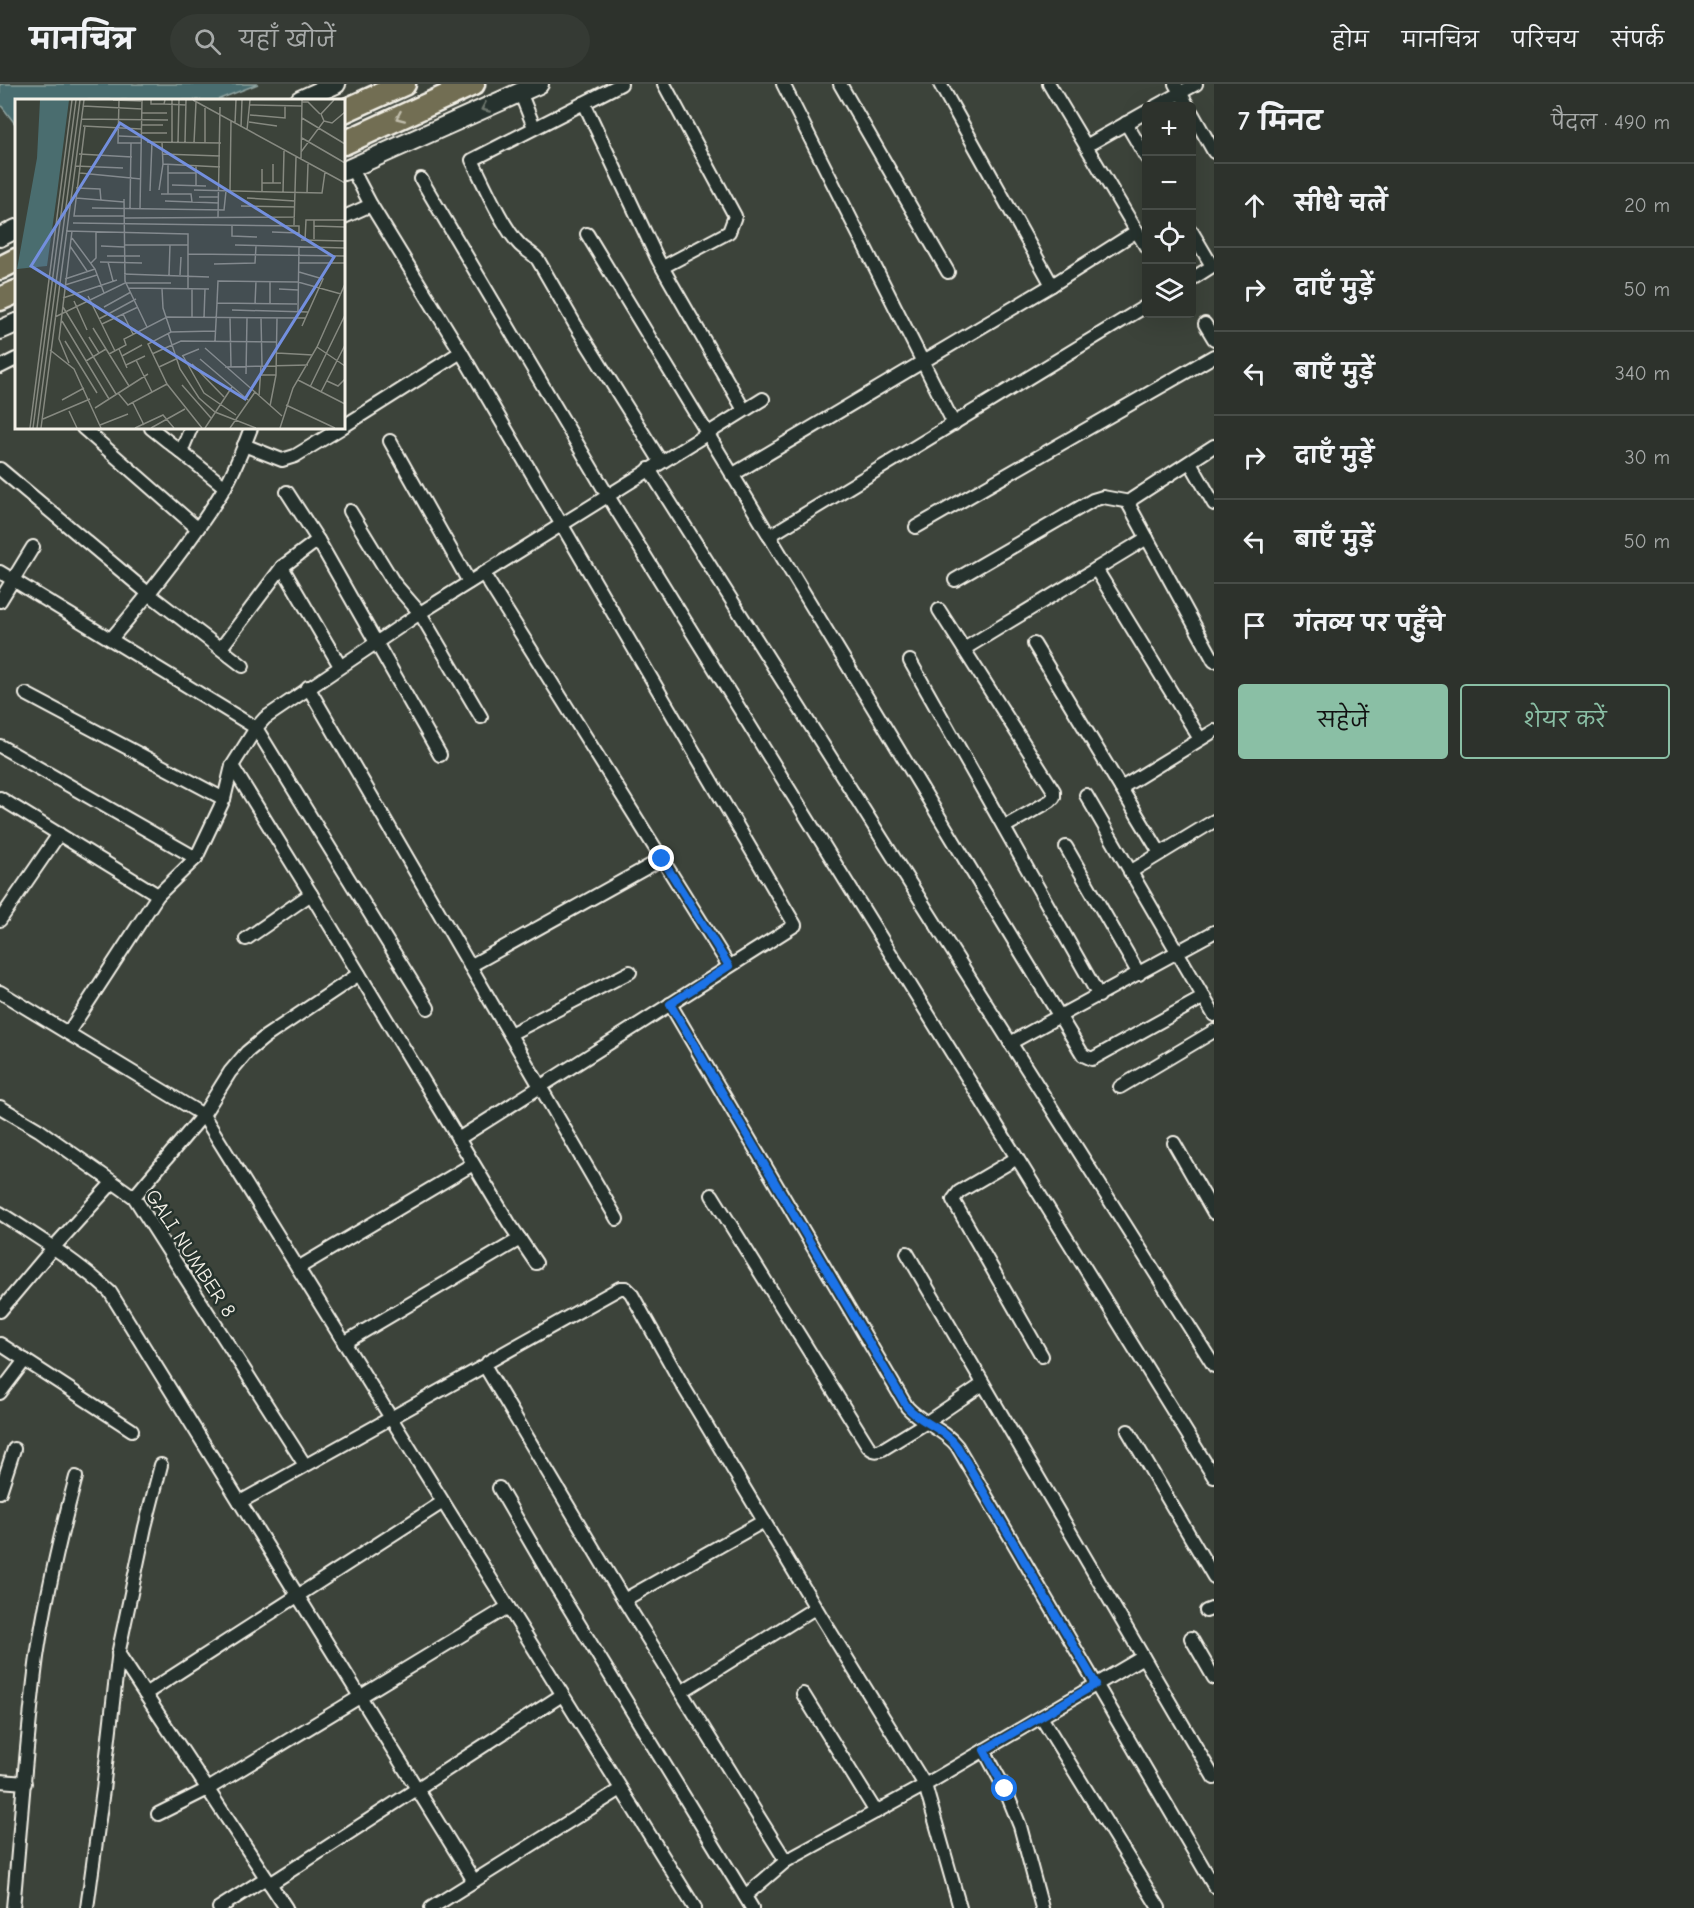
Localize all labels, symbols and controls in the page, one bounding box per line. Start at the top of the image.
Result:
search box [170,14,590,68]
text: मानचित्र [30,24,134,56]
icon: search [191,25,224,58]
text: यहाँ खोजें [239,27,336,53]
text: होम [1332,28,1369,52]
text: मानचित्र [1402,28,1479,52]
text: परिचय [1512,28,1578,52]
text: संपर्क [1611,28,1664,52]
inset map [15,99,345,429]
one-way arrow [481,101,492,113]
map controls [1142,102,1196,318]
button: + [1142,102,1196,156]
text: 7 मिनट [1238,107,1322,137]
one-way arrow [396,110,407,122]
text: पैदल · 490 m [1551,111,1670,134]
button: − [1142,156,1196,210]
icon: ahead [1238,189,1271,222]
text: सीधे चलें [1295,191,1387,217]
text: 20 m [1624,194,1670,217]
button: locate [1142,210,1196,264]
button: layers [1142,264,1196,318]
icon: right [1238,273,1271,306]
text: दाएँ मुड़ें [1295,275,1374,301]
text: 50 m [1624,278,1670,301]
icon: left [1238,357,1271,390]
text: बाएँ मुड़ें [1295,359,1374,385]
text: 340 m [1615,362,1670,385]
icon: right [1238,441,1271,474]
text: दाएँ मुड़ें [1295,443,1374,469]
text: 30 m [1624,446,1670,469]
icon: left [1238,525,1271,558]
text: बाएँ मुड़ें [1295,527,1374,553]
text: 50 m [1624,530,1670,553]
icon: arrive [1238,609,1271,642]
text: गंतव्य पर पहुँचे [1295,611,1444,637]
button: सहेजें [1238,684,1448,759]
button: शेयर करें [1460,684,1670,759]
route end [648,845,674,871]
street label: GALI NUMBER 8 [141,1185,240,1321]
route start [991,1775,1017,1801]

